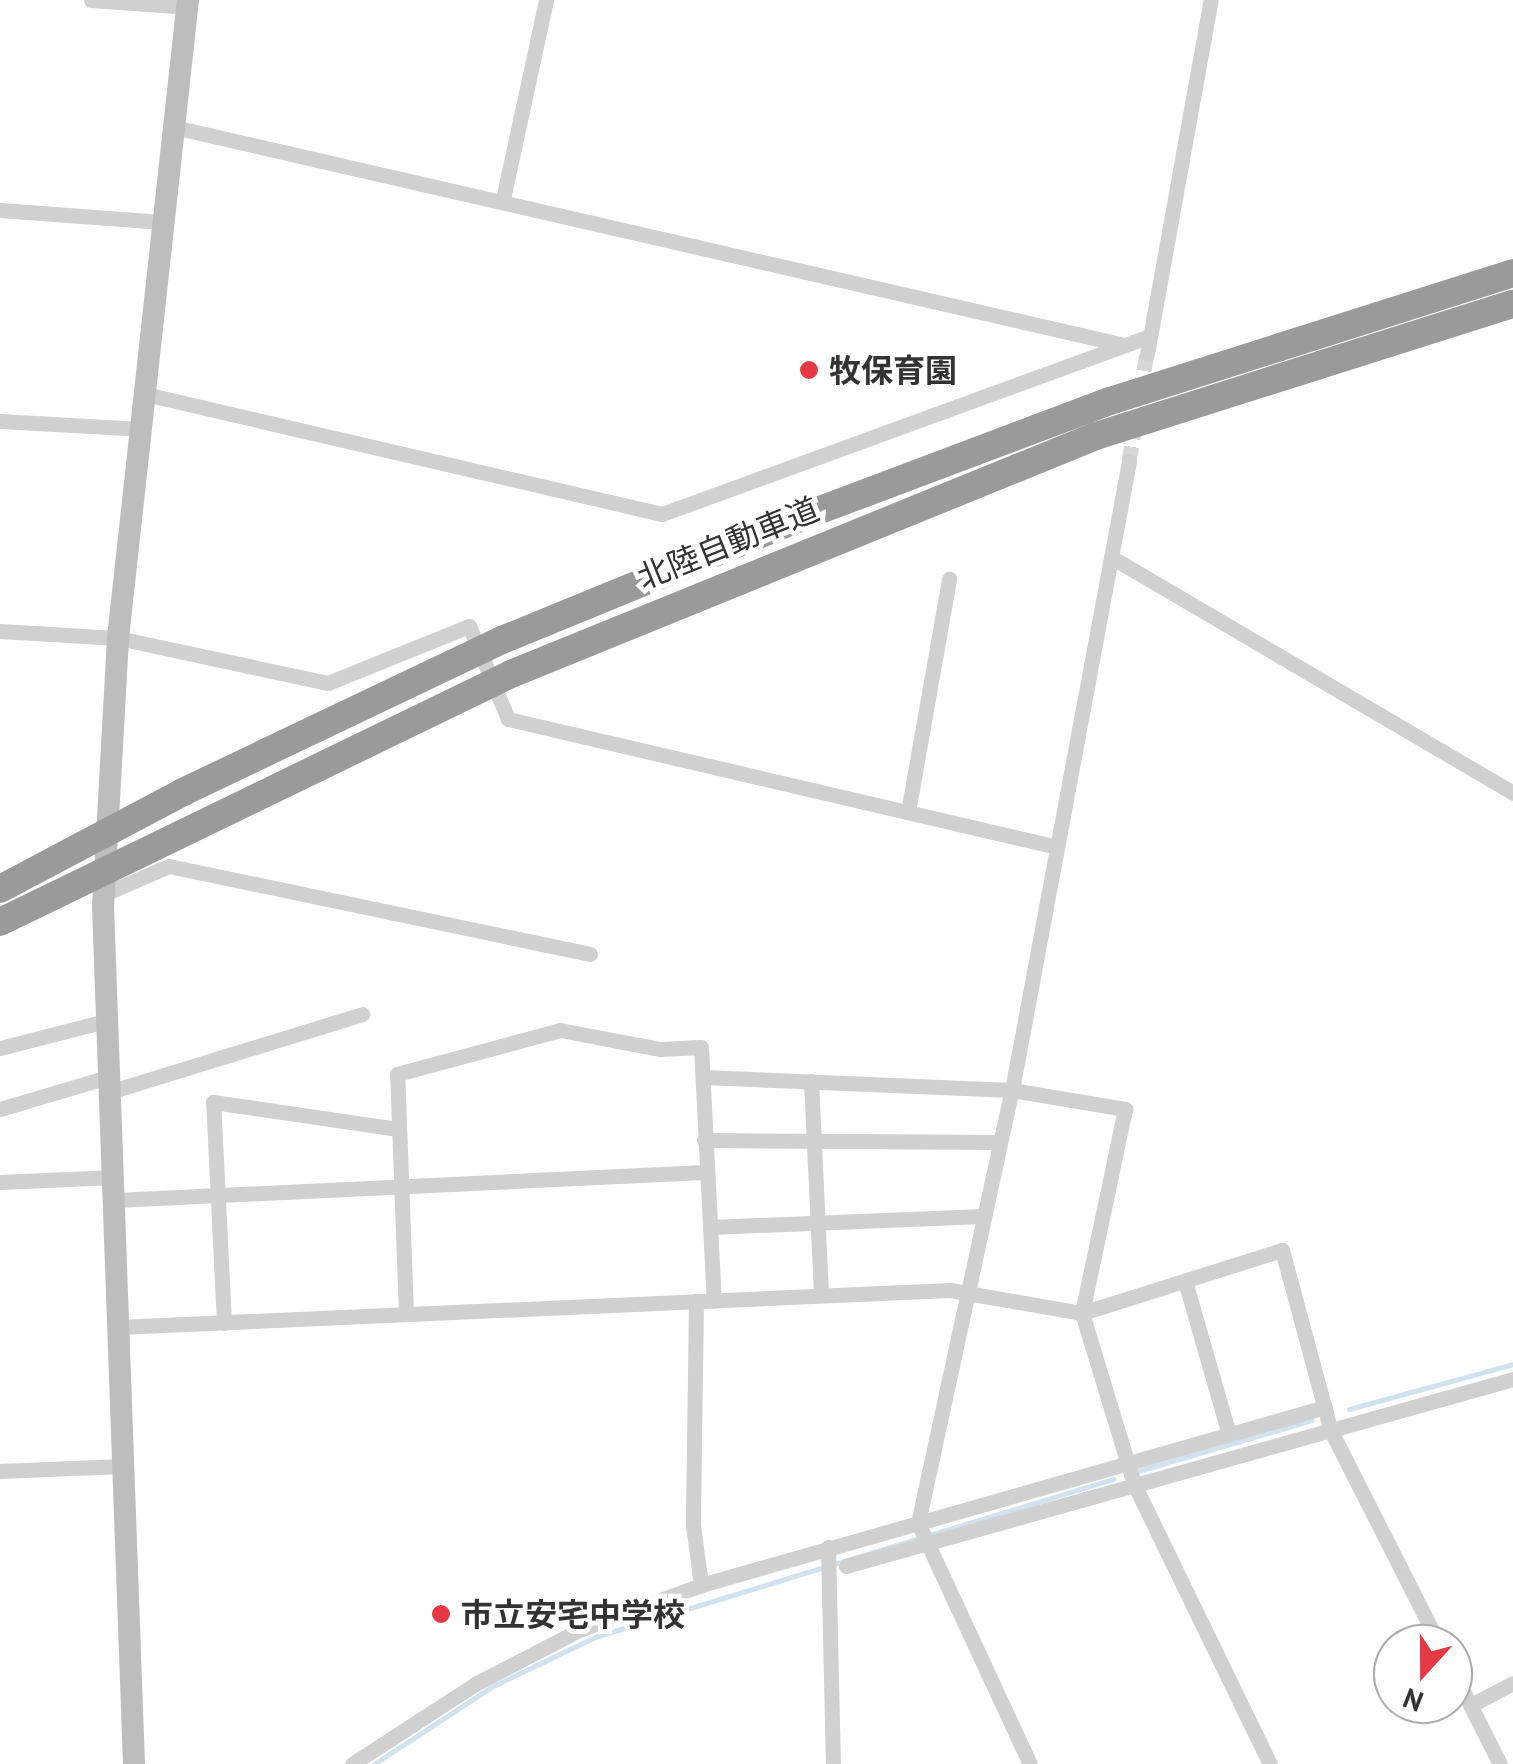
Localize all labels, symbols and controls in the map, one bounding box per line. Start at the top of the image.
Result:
place label: 牧保育園 [829,351,957,389]
marker: 牧保育園 [798,359,820,381]
street label: 北陸自動車道 [632,489,824,597]
place label: 市立安宅中学校 [461,1595,685,1633]
marker: 市立安宅中学校 [430,1603,452,1625]
north arrow [1373,1624,1473,1724]
text: N [1398,1680,1428,1721]

